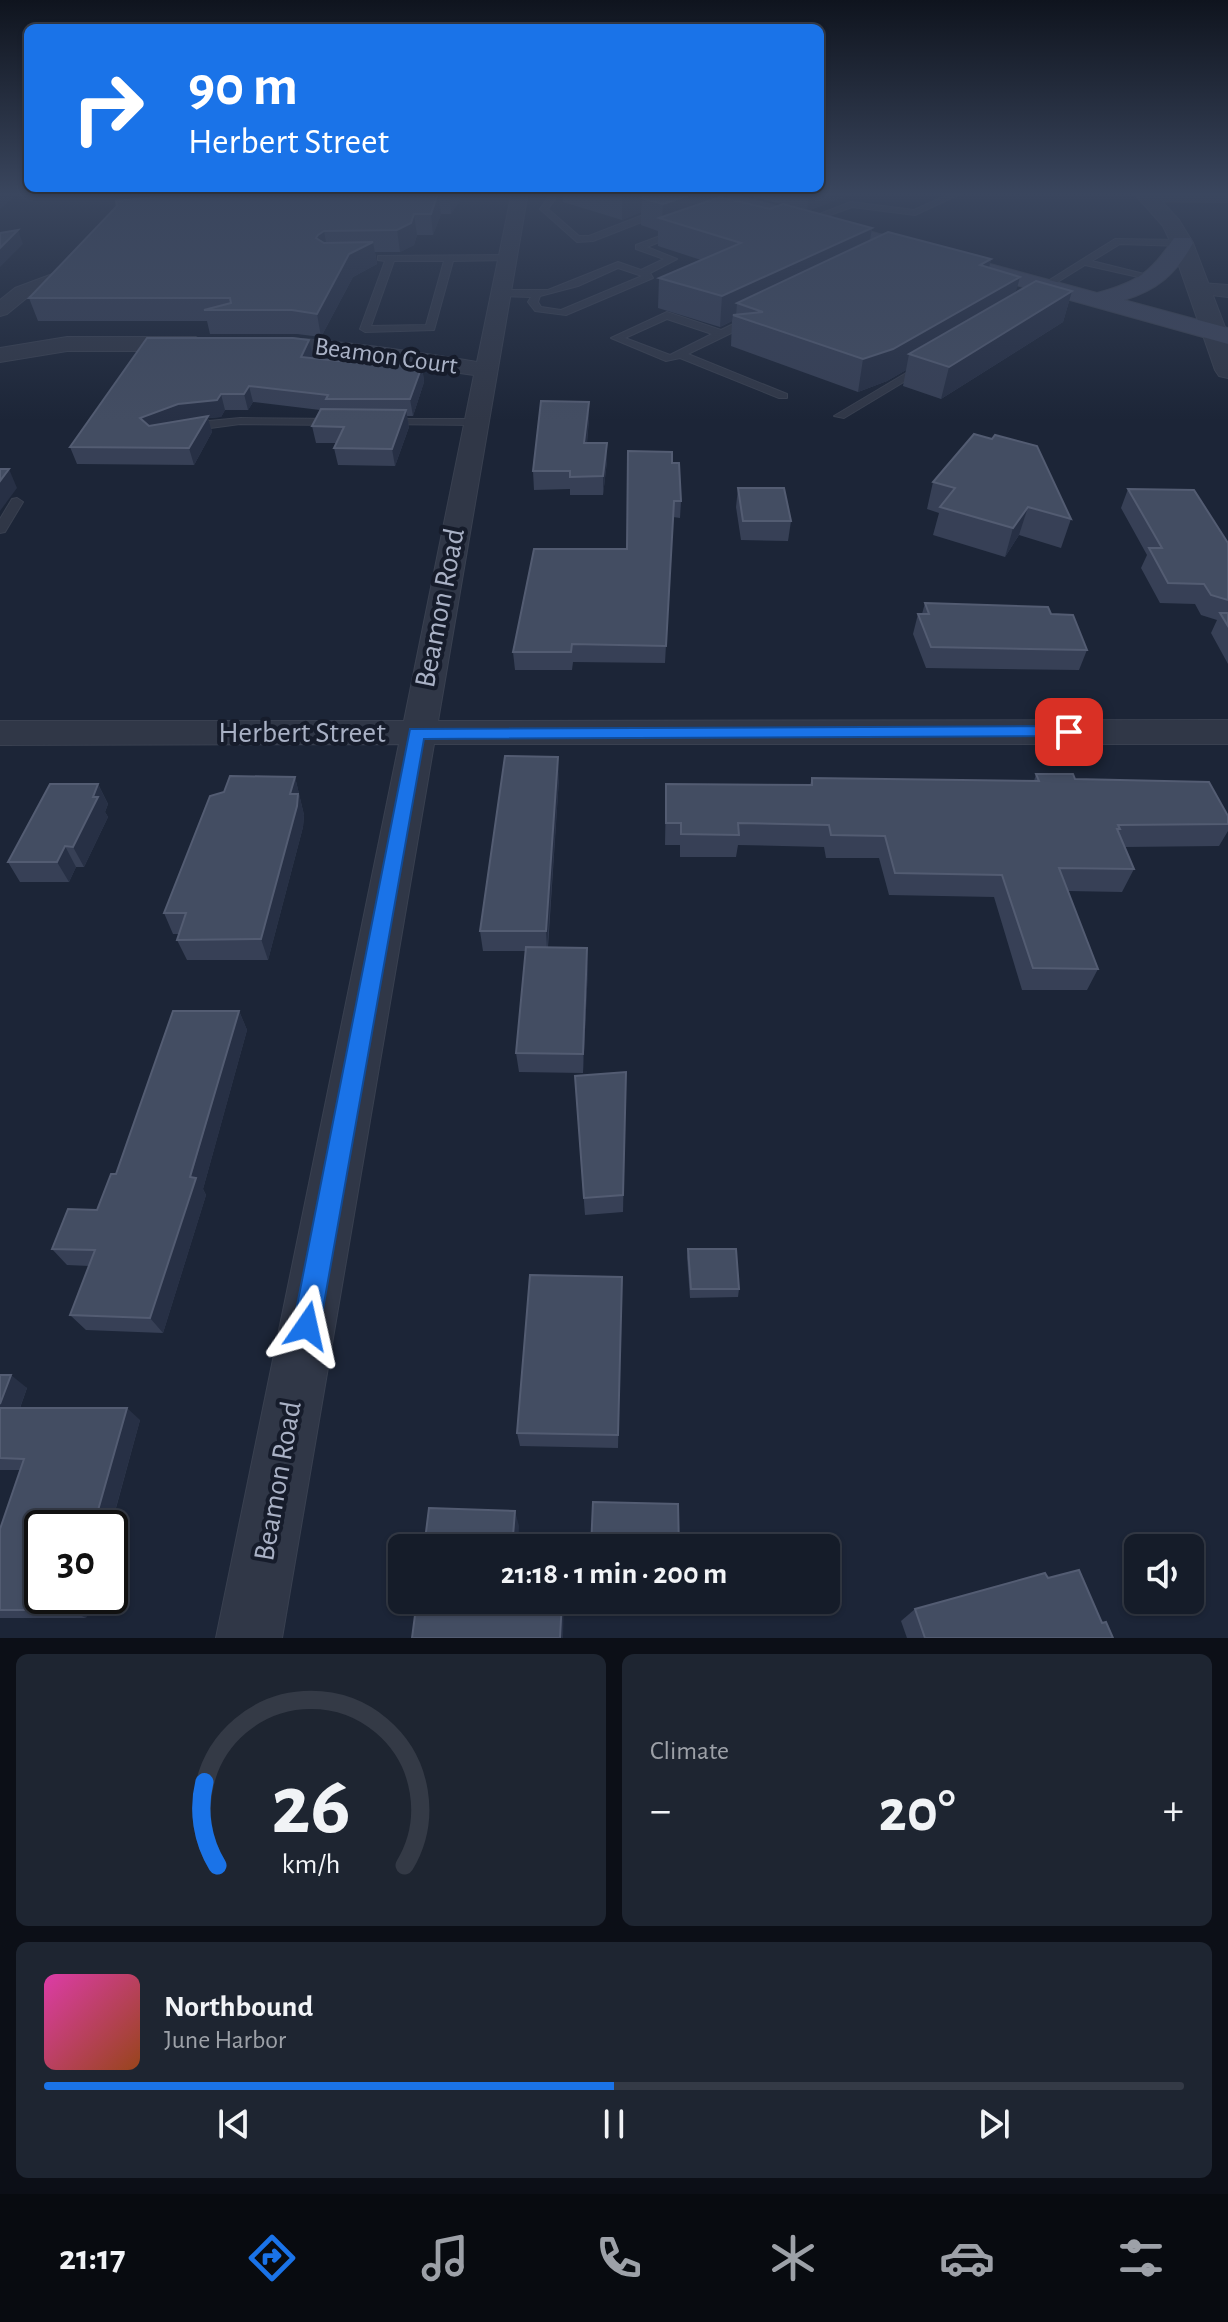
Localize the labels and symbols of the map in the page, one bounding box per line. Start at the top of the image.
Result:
street label: Beamon Court [313,333,459,379]
street label: Beamon Road [410,526,470,690]
pin [1035,698,1103,766]
street label: Herbert Street [218,718,386,748]
position arrow [265,1284,349,1368]
street label: Beamon Road [249,1399,307,1563]
speed limit sign: 30 [24,1510,128,1614]

